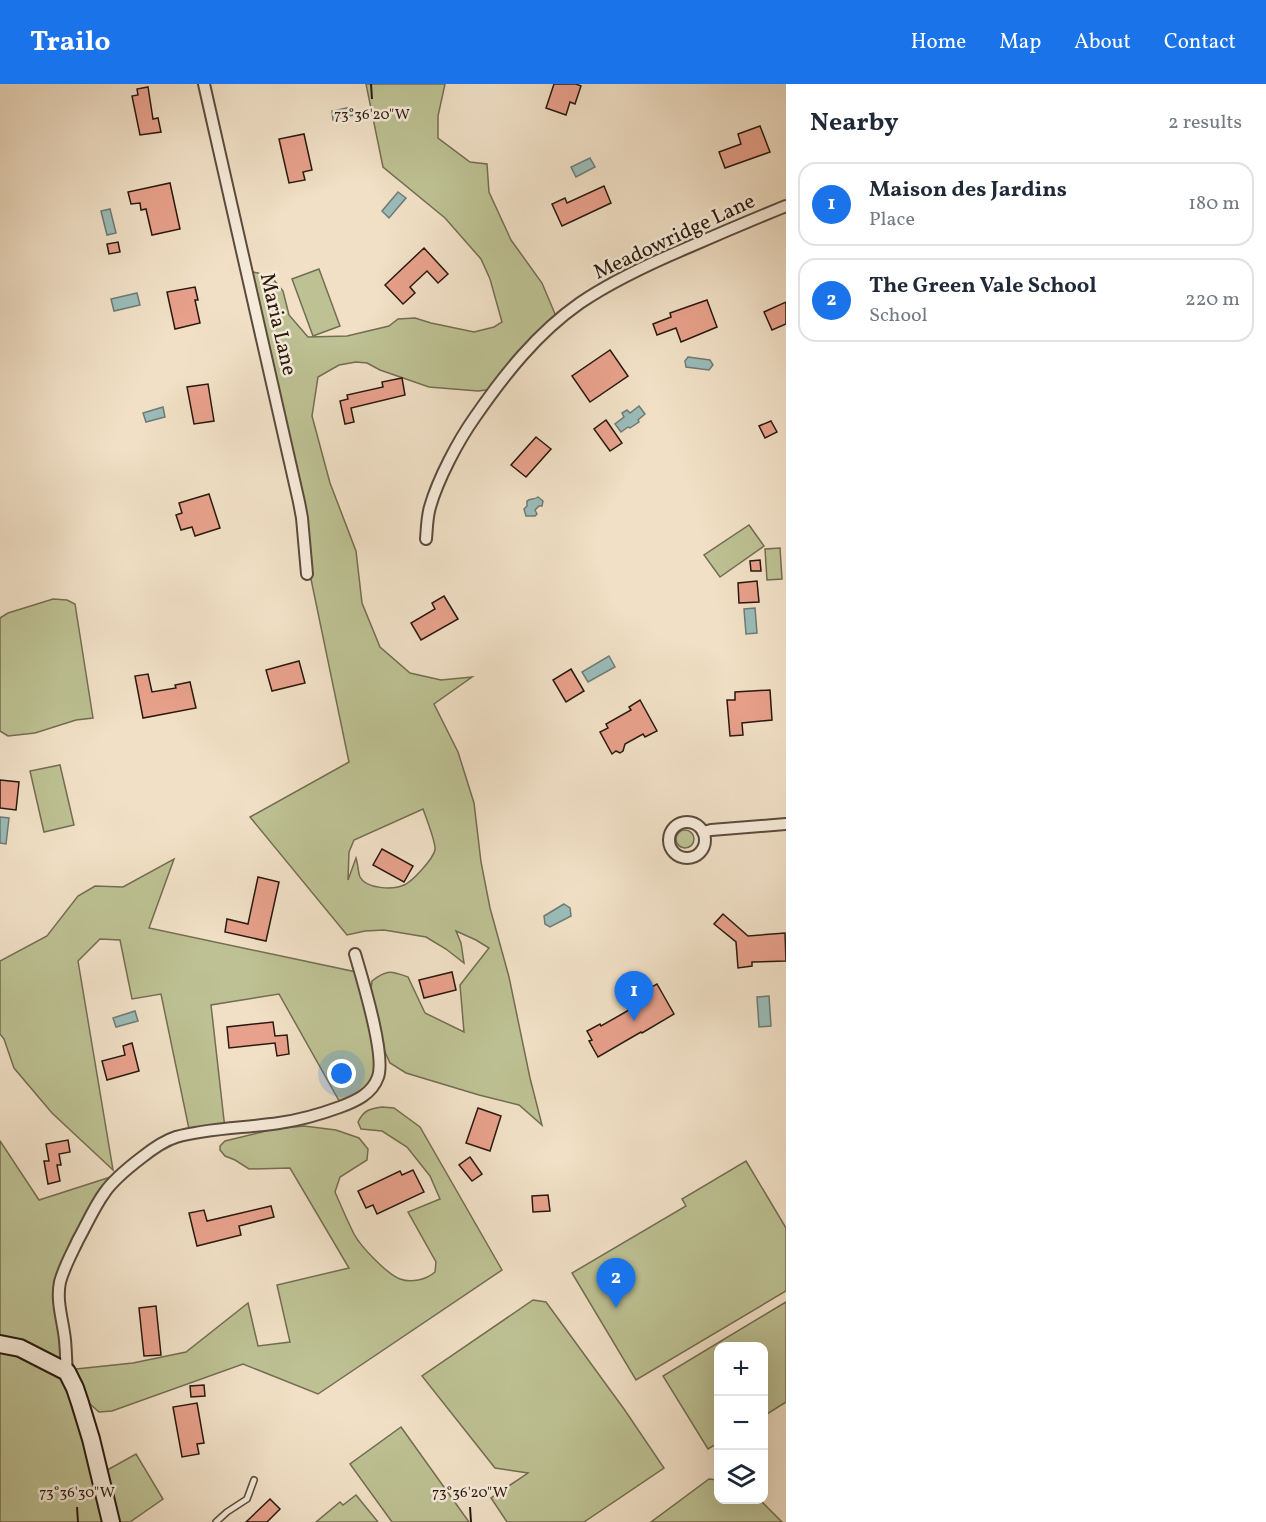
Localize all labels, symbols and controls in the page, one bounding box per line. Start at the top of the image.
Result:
text: Trailo [30,23,111,62]
text: Home [911,28,966,57]
text: Map [999,28,1041,57]
text: About [1074,28,1131,57]
text: Contact [1164,28,1236,57]
text: 73°36'20"W [334,105,410,126]
text: Nearby [810,105,899,141]
text: 2 results [1168,109,1242,137]
text: Maison des Jardins [869,175,1067,206]
street label: Meadowridge Lane [589,187,760,288]
text: 1 [827,190,836,218]
text: 180 m [1188,190,1240,218]
text: Place [869,206,915,234]
street label: Maria Lane [252,270,303,379]
text: The Green Vale School [869,271,1097,302]
text: 2 [826,286,837,314]
text: 220 m [1185,286,1240,314]
text: School [869,302,927,330]
pin: 1 [614,972,654,1021]
your location [327,1059,356,1088]
pin: 2 [596,1258,636,1308]
map controls [714,1342,768,1504]
button: + [714,1342,768,1396]
button: − [714,1396,768,1450]
button: layers [714,1450,768,1504]
text: 73°36'30"W [39,1483,115,1504]
text: 73°36'20"W [432,1483,508,1504]

